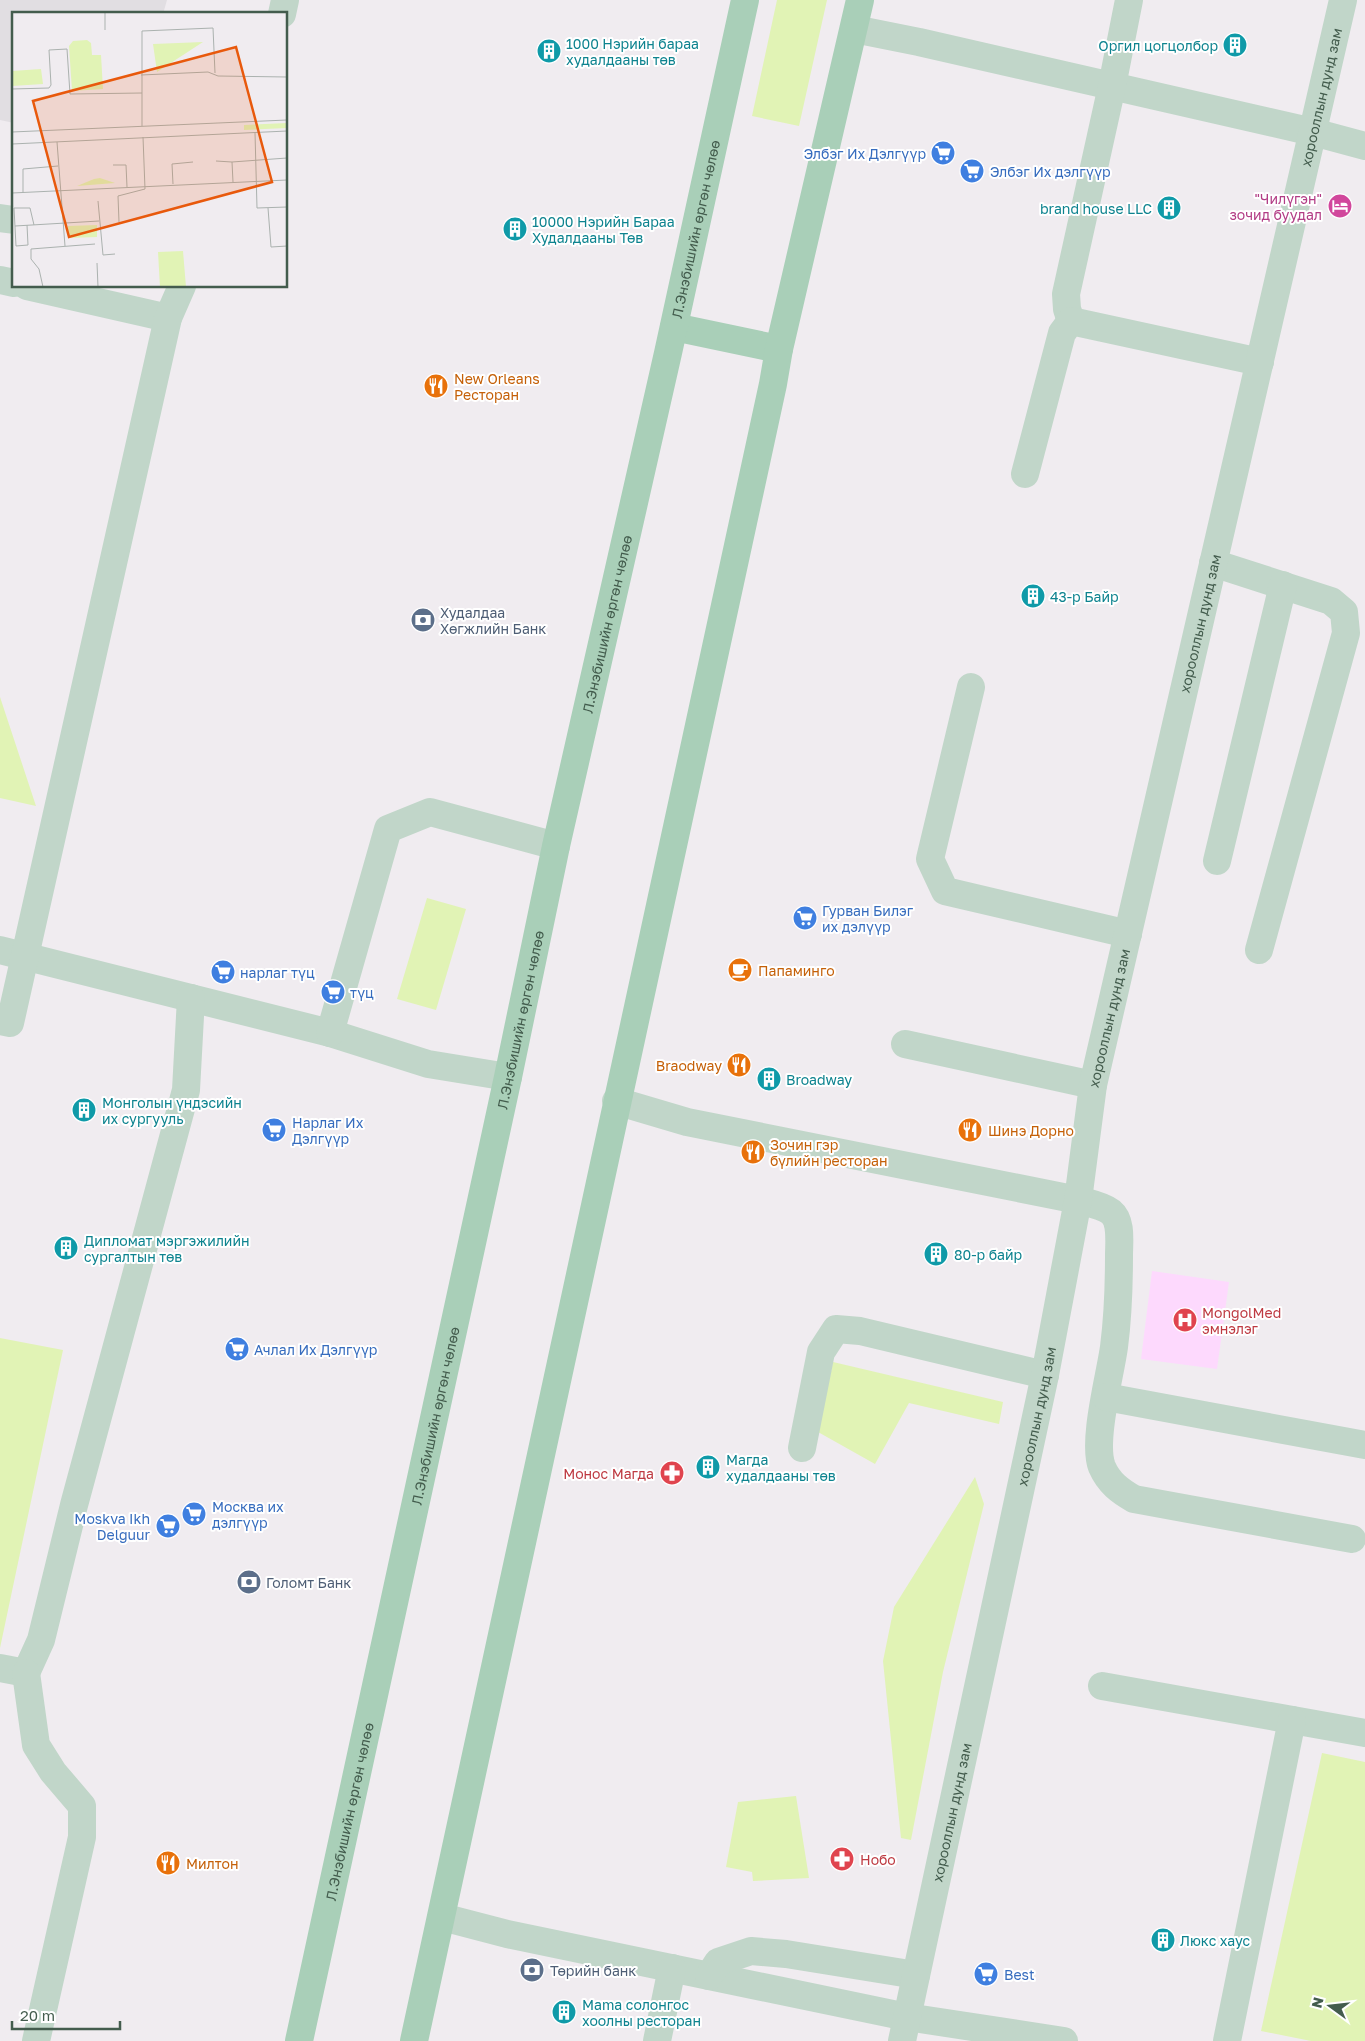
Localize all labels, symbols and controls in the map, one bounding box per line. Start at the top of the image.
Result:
inset map [12,12,288,288]
street label: хорооллын дунд зам [1296,26,1345,168]
building icon: Oргил цогцолбор [1222,32,1248,58]
place label: 1000 Нэрийн бараа худалдааны төв [566,35,699,68]
place label: Oргил цогцолбор [1098,37,1218,54]
building icon: 1000 Нэрийн бараа худалдааны төв [536,38,562,64]
street label: Л.Энэбишийн өргөн чөлөө [667,138,723,319]
supermarket icon: Элбэг Их Дэлгүүр [930,140,956,166]
place label: Элбэг Их Дэлгүүр [804,145,926,162]
supermarket icon: Элбэг Их дэлгүүр [959,158,985,184]
place label: Элбэг Их дэлгүүр [990,163,1111,180]
place label: "Чилүгэн" зочид буудал [1230,190,1322,223]
hotel icon: "Чилүгэн" зочид буудал [1327,193,1353,219]
building icon: brand house LLC [1156,195,1182,221]
place label: brand house LLC [1040,200,1152,217]
place label: 10000 Нэрийн Бараа Худалдааны Төв [532,213,675,246]
building icon: 10000 Нэрийн Бараа Худалдааны Төв [502,216,528,242]
place label: New Orleans Ресторан [454,370,540,403]
restaurant icon: New Orleans Ресторан [423,373,449,399]
street label: Л.Энэбишийн өргөн чөлөө [578,533,635,715]
street label: хорооллын дунд зам [1175,552,1224,694]
building icon: 43-р Байр [1020,583,1046,609]
place label: 43-р Байр [1050,588,1119,605]
place label: Худалдаа Хөгжлийн Банк [440,604,546,637]
bank icon: Худалдаа Хөгжлийн Банк [410,607,436,633]
place label: Гурван Билэг их дэлүүр [822,902,914,935]
supermarket icon: Гурван Билэг их дэлүүр [792,905,818,931]
street label: Л.Энэбишийн өргөн чөлөө [493,929,547,1110]
street label: хорооллын дунд зам [1084,947,1133,1089]
cafe icon: Папаминго [727,957,753,983]
supermarket icon: нарлаг түц [210,959,236,985]
place label: Папаминго [758,962,835,979]
place label: нарлаг түц [240,964,315,981]
supermarket icon: түц [320,979,346,1005]
place label: түц [350,984,374,1001]
restaurant icon: Braodway [726,1052,752,1078]
place label: Braodway [656,1057,722,1074]
building icon: Broadway [756,1066,782,1092]
place label: Broadway [786,1071,852,1088]
place label: Монголын үндэсийн их сургууль [102,1094,242,1127]
building icon: Монголын үндэсийн их сургууль [71,1097,97,1123]
place label: Нарлаг Их Дэлгүүр [292,1114,364,1147]
supermarket icon: Нарлаг Их Дэлгүүр [261,1117,287,1143]
restaurant icon: Шинэ Дорно [957,1117,983,1143]
place label: Шинэ Дорно [988,1122,1074,1139]
place label: Зочин гэр бүлийн ресторан [770,1136,887,1169]
restaurant icon: Зочин гэр бүлийн ресторан [740,1139,766,1165]
place label: Дипломат мэргэжилийн сургалтын төв [84,1232,249,1265]
building icon: Дипломат мэргэжилийн сургалтын төв [53,1235,79,1261]
building icon: 80-р байр [923,1241,949,1267]
place label: 80-р байр [954,1246,1022,1263]
place label: MongolMed эмнэлэг [1202,1304,1281,1337]
hospital icon: MongolMed эмнэлэг [1172,1307,1198,1333]
street label: Л.Энэбишийн өргөн чөлөө [407,1325,462,1506]
supermarket icon: Ачлал Их Дэлгүүр [224,1336,250,1362]
place label: Ачлал Их Дэлгүүр [254,1341,377,1358]
street label: хорооллын дунд зам [1013,1345,1059,1487]
place label: Магда худалдааны төв [726,1451,836,1484]
building icon: Магда худалдааны төв [695,1454,721,1480]
pharmacy icon: Монос Магда [659,1460,685,1486]
place label: Монос Магда [563,1465,654,1482]
place label: Москва их дэлгүүр [212,1498,284,1531]
supermarket icon: Москва их дэлгүүр [181,1501,207,1527]
place label: Moskva Ikh Delguur [74,1510,151,1543]
supermarket icon: Moskva Ikh Delguur [155,1513,181,1539]
bank icon: Голомт Банк [236,1569,262,1595]
place label: Голомт Банк [266,1574,351,1591]
street label: Л.Энэбишийн өргөн чөлөө [321,1721,376,1902]
street label: хорооллын дунд зам [928,1741,974,1883]
pharmacy icon: Нобо [829,1846,855,1872]
restaurant icon: Милтон [155,1850,181,1876]
place label: Нобо [860,1851,896,1868]
place label: Милтон [186,1855,238,1872]
building icon: Люкс хаус [1150,1927,1176,1953]
place label: Люкс хаус [1180,1932,1251,1949]
bank icon: Төрийн банк [519,1957,545,1983]
supermarket icon: Best [973,1961,999,1987]
place label: Төрийн банк [550,1962,636,1979]
place label: Best [1004,1966,1035,1983]
north arrow [1305,1981,1355,2031]
text: N [1307,1995,1327,2010]
place label: Mama солонгос хоолны ресторан [582,1996,701,2029]
scale bar [12,1998,120,2030]
building icon: Mama солонгос хоолны ресторан [551,1999,577,2025]
text: 20 m [20,2006,55,2024]

